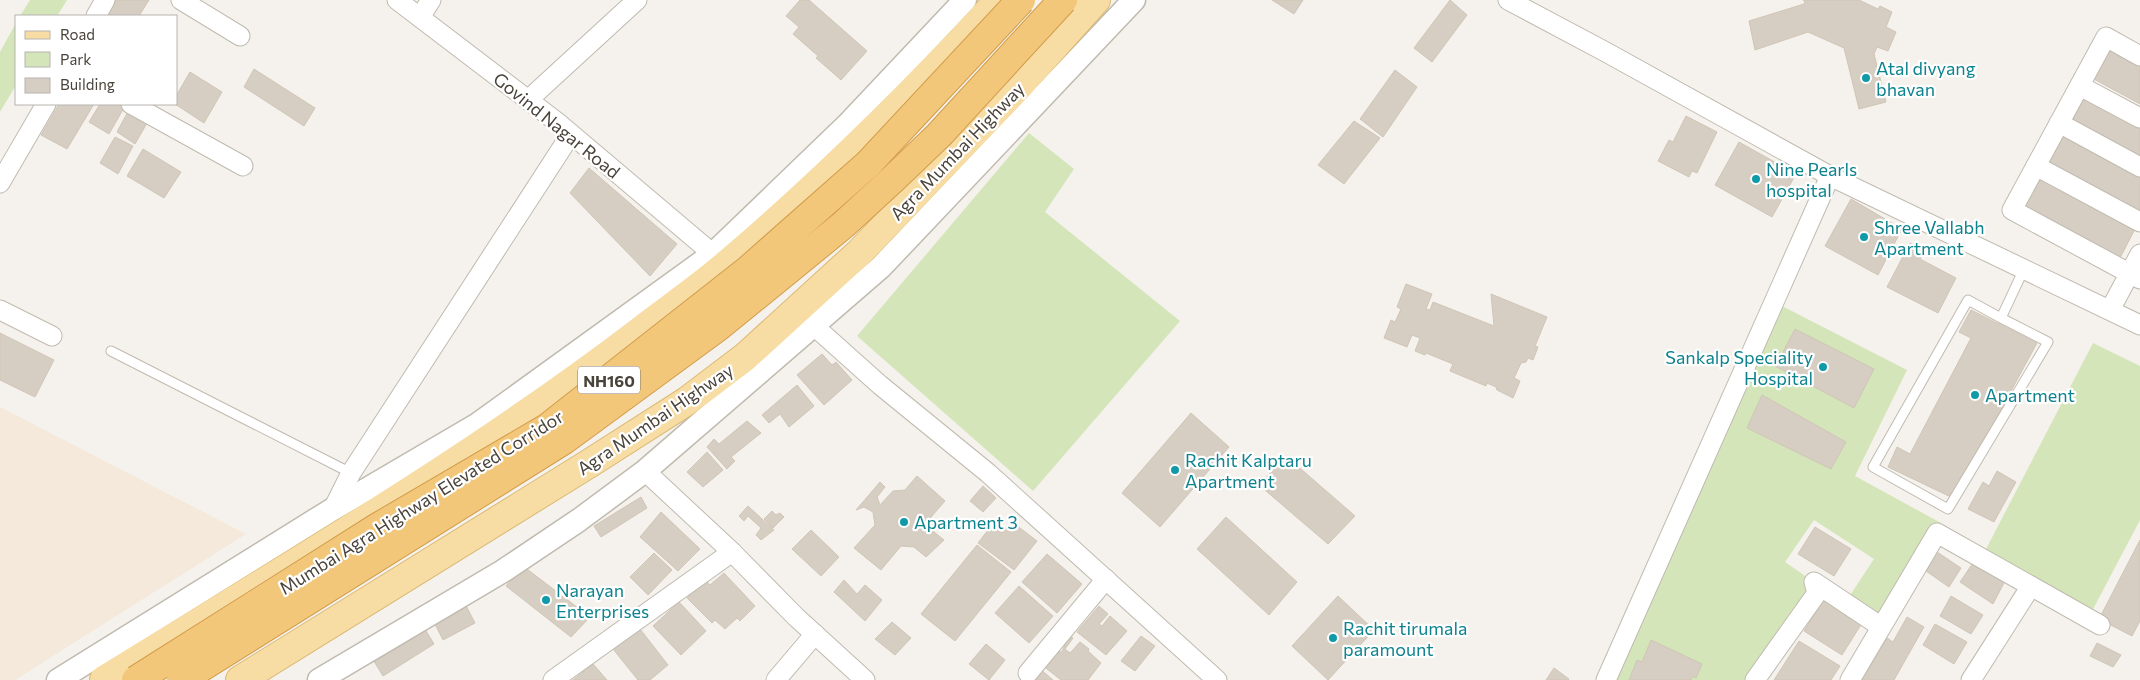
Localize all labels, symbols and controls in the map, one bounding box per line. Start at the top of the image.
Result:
legend [15,15,178,105]
text: Road [60,25,95,43]
text: Park [60,50,91,68]
place label: Atal divyang bhavan [1876,57,1976,100]
street label: Govind Nagar Road [489,67,625,183]
marker: Atal divyang bhavan [1860,72,1872,84]
text: Building [60,75,115,93]
street label: Agra Mumbai Highway [885,77,1029,225]
place label: Nine Pearls hospital [1766,158,1857,201]
marker: Nine Pearls hospital [1750,173,1762,185]
place label: Shree Vallabh Apartment [1874,216,1985,259]
marker: Shree Vallabh Apartment [1858,231,1870,243]
place label: Sankalp Speciality Hospital [1665,346,1813,389]
street label: Agra Mumbai Highway [573,359,737,479]
marker: Sankalp Speciality Hospital [1817,361,1829,373]
road number: NH160 [578,366,640,394]
place label: Apartment [1985,384,2075,406]
marker: Apartment [1969,389,1981,401]
street label: Mumbai Agra Highway Elevated Corridor [275,405,567,599]
place label: Rachit Kalptaru Apartment [1185,449,1312,492]
marker: Rachit Kalptaru Apartment [1169,464,1181,476]
place label: Apartment 3 [914,511,1018,533]
marker: Apartment 3 [898,516,910,528]
place label: Narayan Enterprises [556,579,649,622]
marker: Narayan Enterprises [540,594,552,606]
place label: Rachit tirumala paramount [1343,617,1467,660]
marker: Rachit tirumala paramount [1327,632,1339,644]

